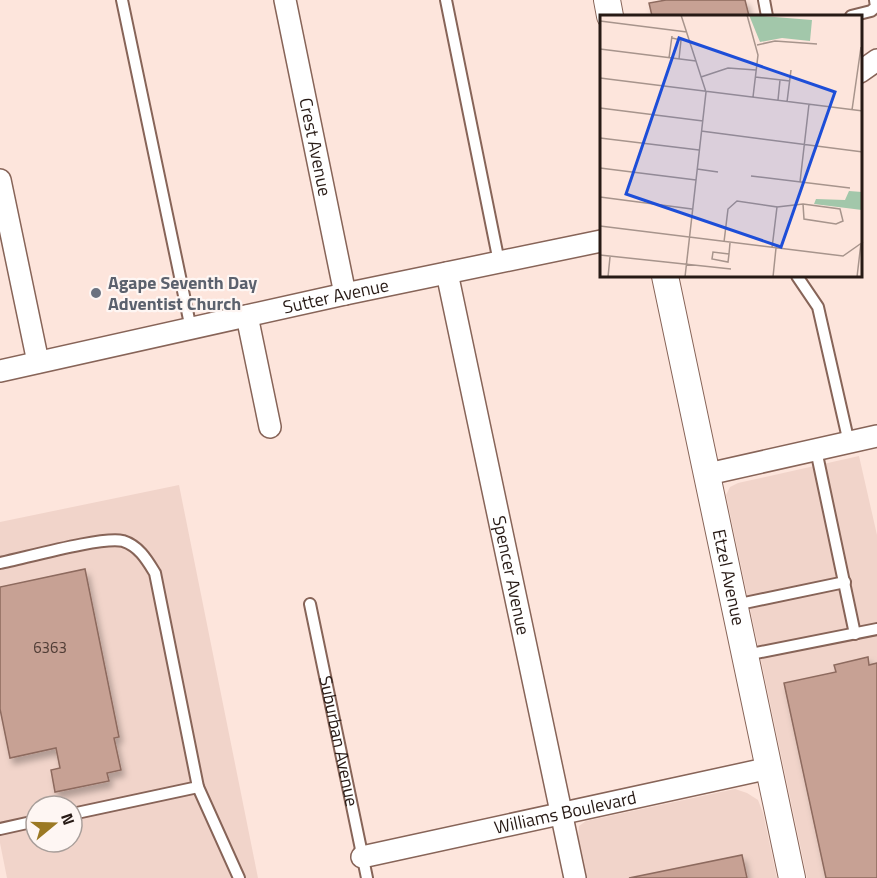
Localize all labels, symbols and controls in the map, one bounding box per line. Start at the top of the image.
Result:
inset map [600,15,862,278]
street label: Crest Avenue [292,95,339,199]
place label: Agape Seventh Day Adventist Church [108,269,257,317]
street label: Sutter Avenue [280,271,391,320]
marker: Agape Seventh Day Adventist Church [89,286,103,300]
street label: Spencer Avenue [486,513,537,637]
street label: Etzel Avenue [706,527,752,628]
house number: 6363 [33,636,67,659]
street label: Suburban Avenue [312,673,366,809]
street label: Williams Boulevard [491,784,639,841]
north arrow [24,794,84,854]
text: N [55,810,81,828]

